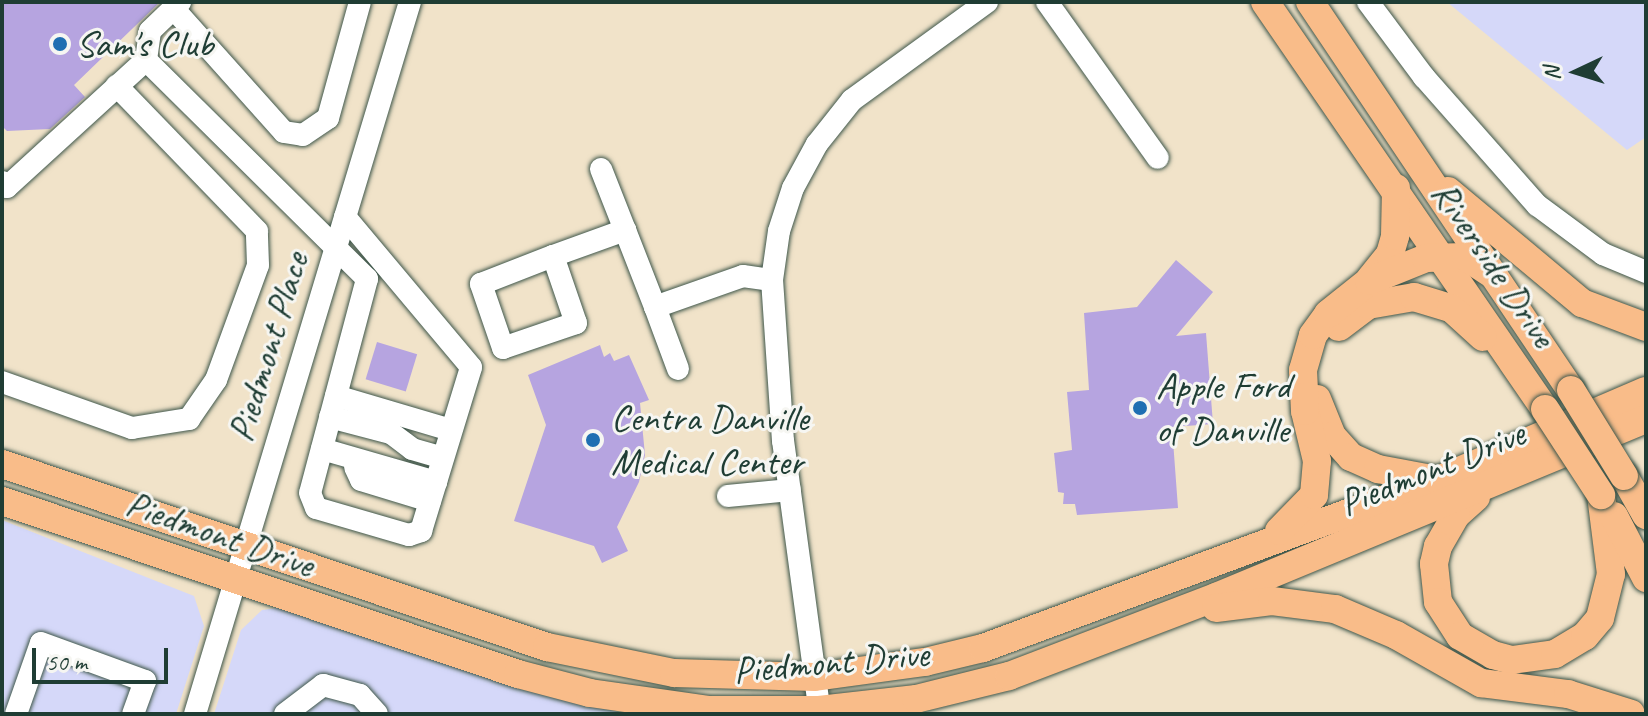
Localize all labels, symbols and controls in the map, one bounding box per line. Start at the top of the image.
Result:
place label: Sam's Club [76,21,214,67]
north arrow [1536,32,1616,112]
marker: Sam's Club [51,35,69,53]
text: N [1538,66,1566,81]
street label: Riverside Drive [1422,172,1566,356]
street label: Piedmont Place [218,247,318,447]
place label: Apple Ford of Danville [1156,363,1290,452]
place label: Centra Danville Medical Center [611,395,810,484]
marker: Apple Ford of Danville [1131,399,1149,417]
street label: Piedmont Drive [1333,410,1531,526]
marker: Centra Danville Medical Center [582,429,604,451]
street label: Piedmont Drive [120,481,320,587]
street label: Piedmont Drive [731,631,931,693]
scale bar [36,632,172,682]
text: 50 m [46,647,87,677]

